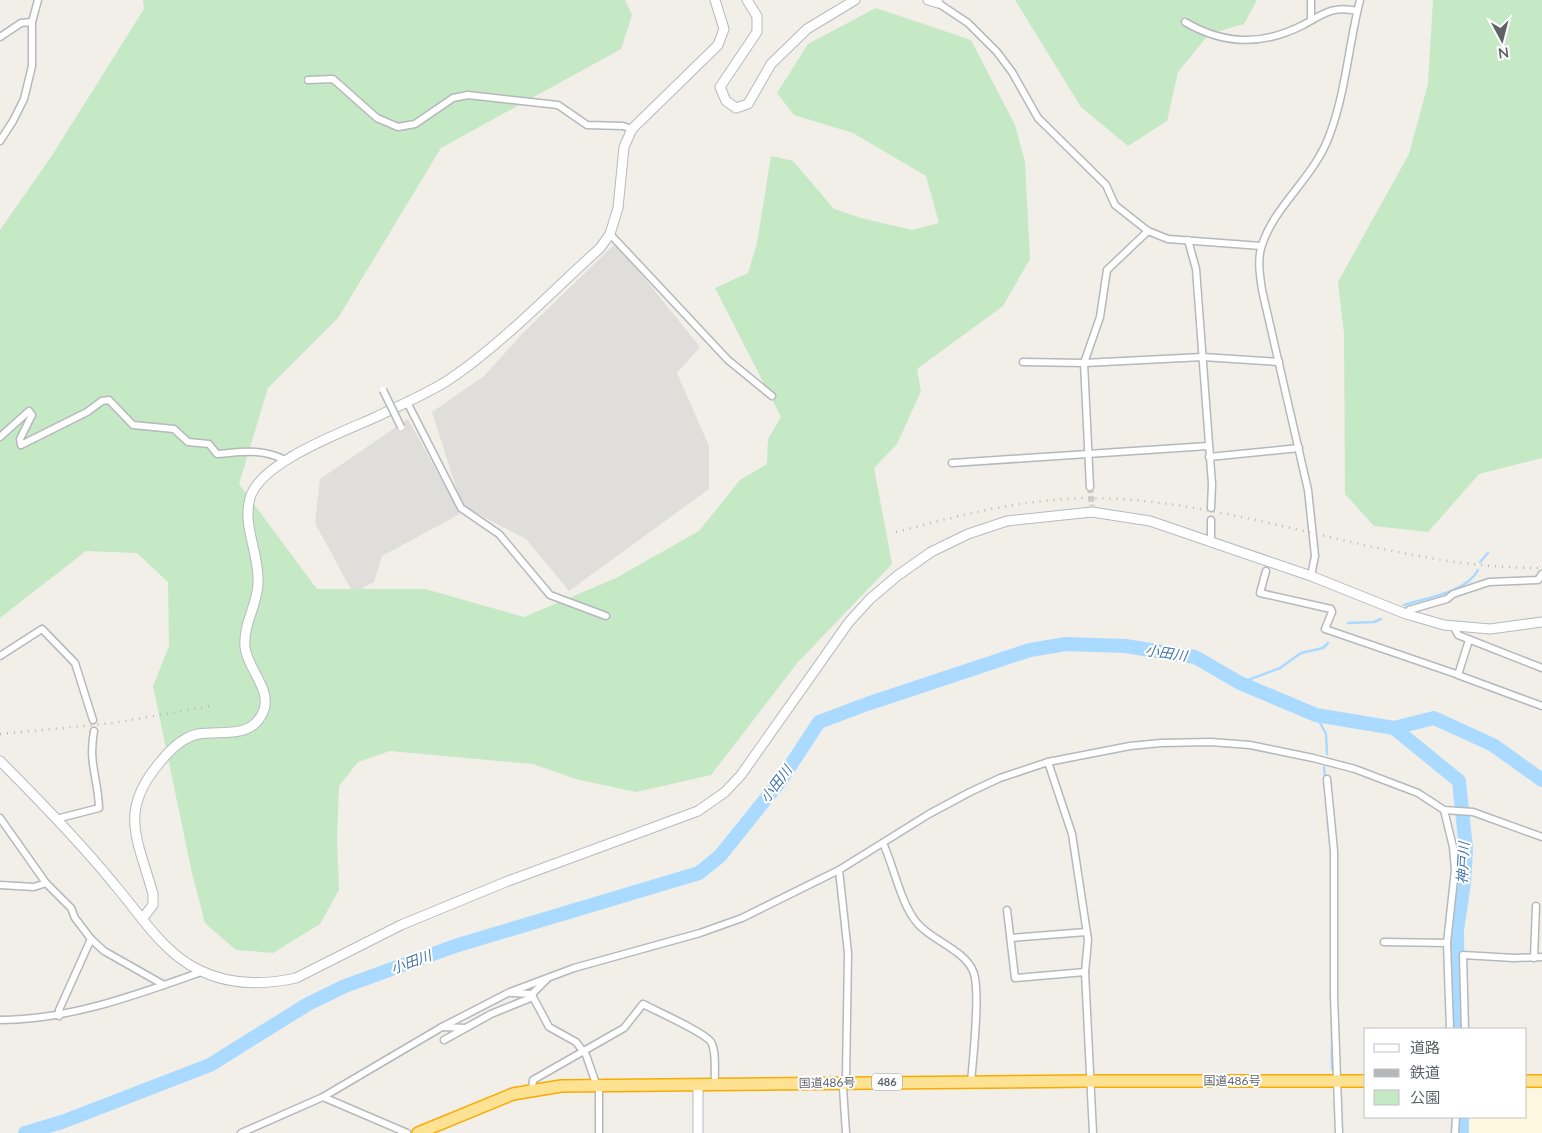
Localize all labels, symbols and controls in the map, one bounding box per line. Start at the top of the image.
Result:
north arrow [1477,15,1527,65]
text: N [1497,44,1510,62]
water label: 小田川 [1144,641,1190,664]
water label: 小田川 [756,760,796,806]
water label: 神戸川 [1453,840,1472,884]
water label: 小田川 [388,946,435,977]
legend [1364,1028,1527,1118]
text: 道路 [1410,1038,1440,1056]
text: 鉄道 [1410,1063,1440,1081]
street label: 国道486号 [1204,1073,1260,1088]
road number: 486 [872,1074,902,1090]
street label: 国道486号 [798,1075,856,1090]
text: 公園 [1410,1088,1440,1106]

